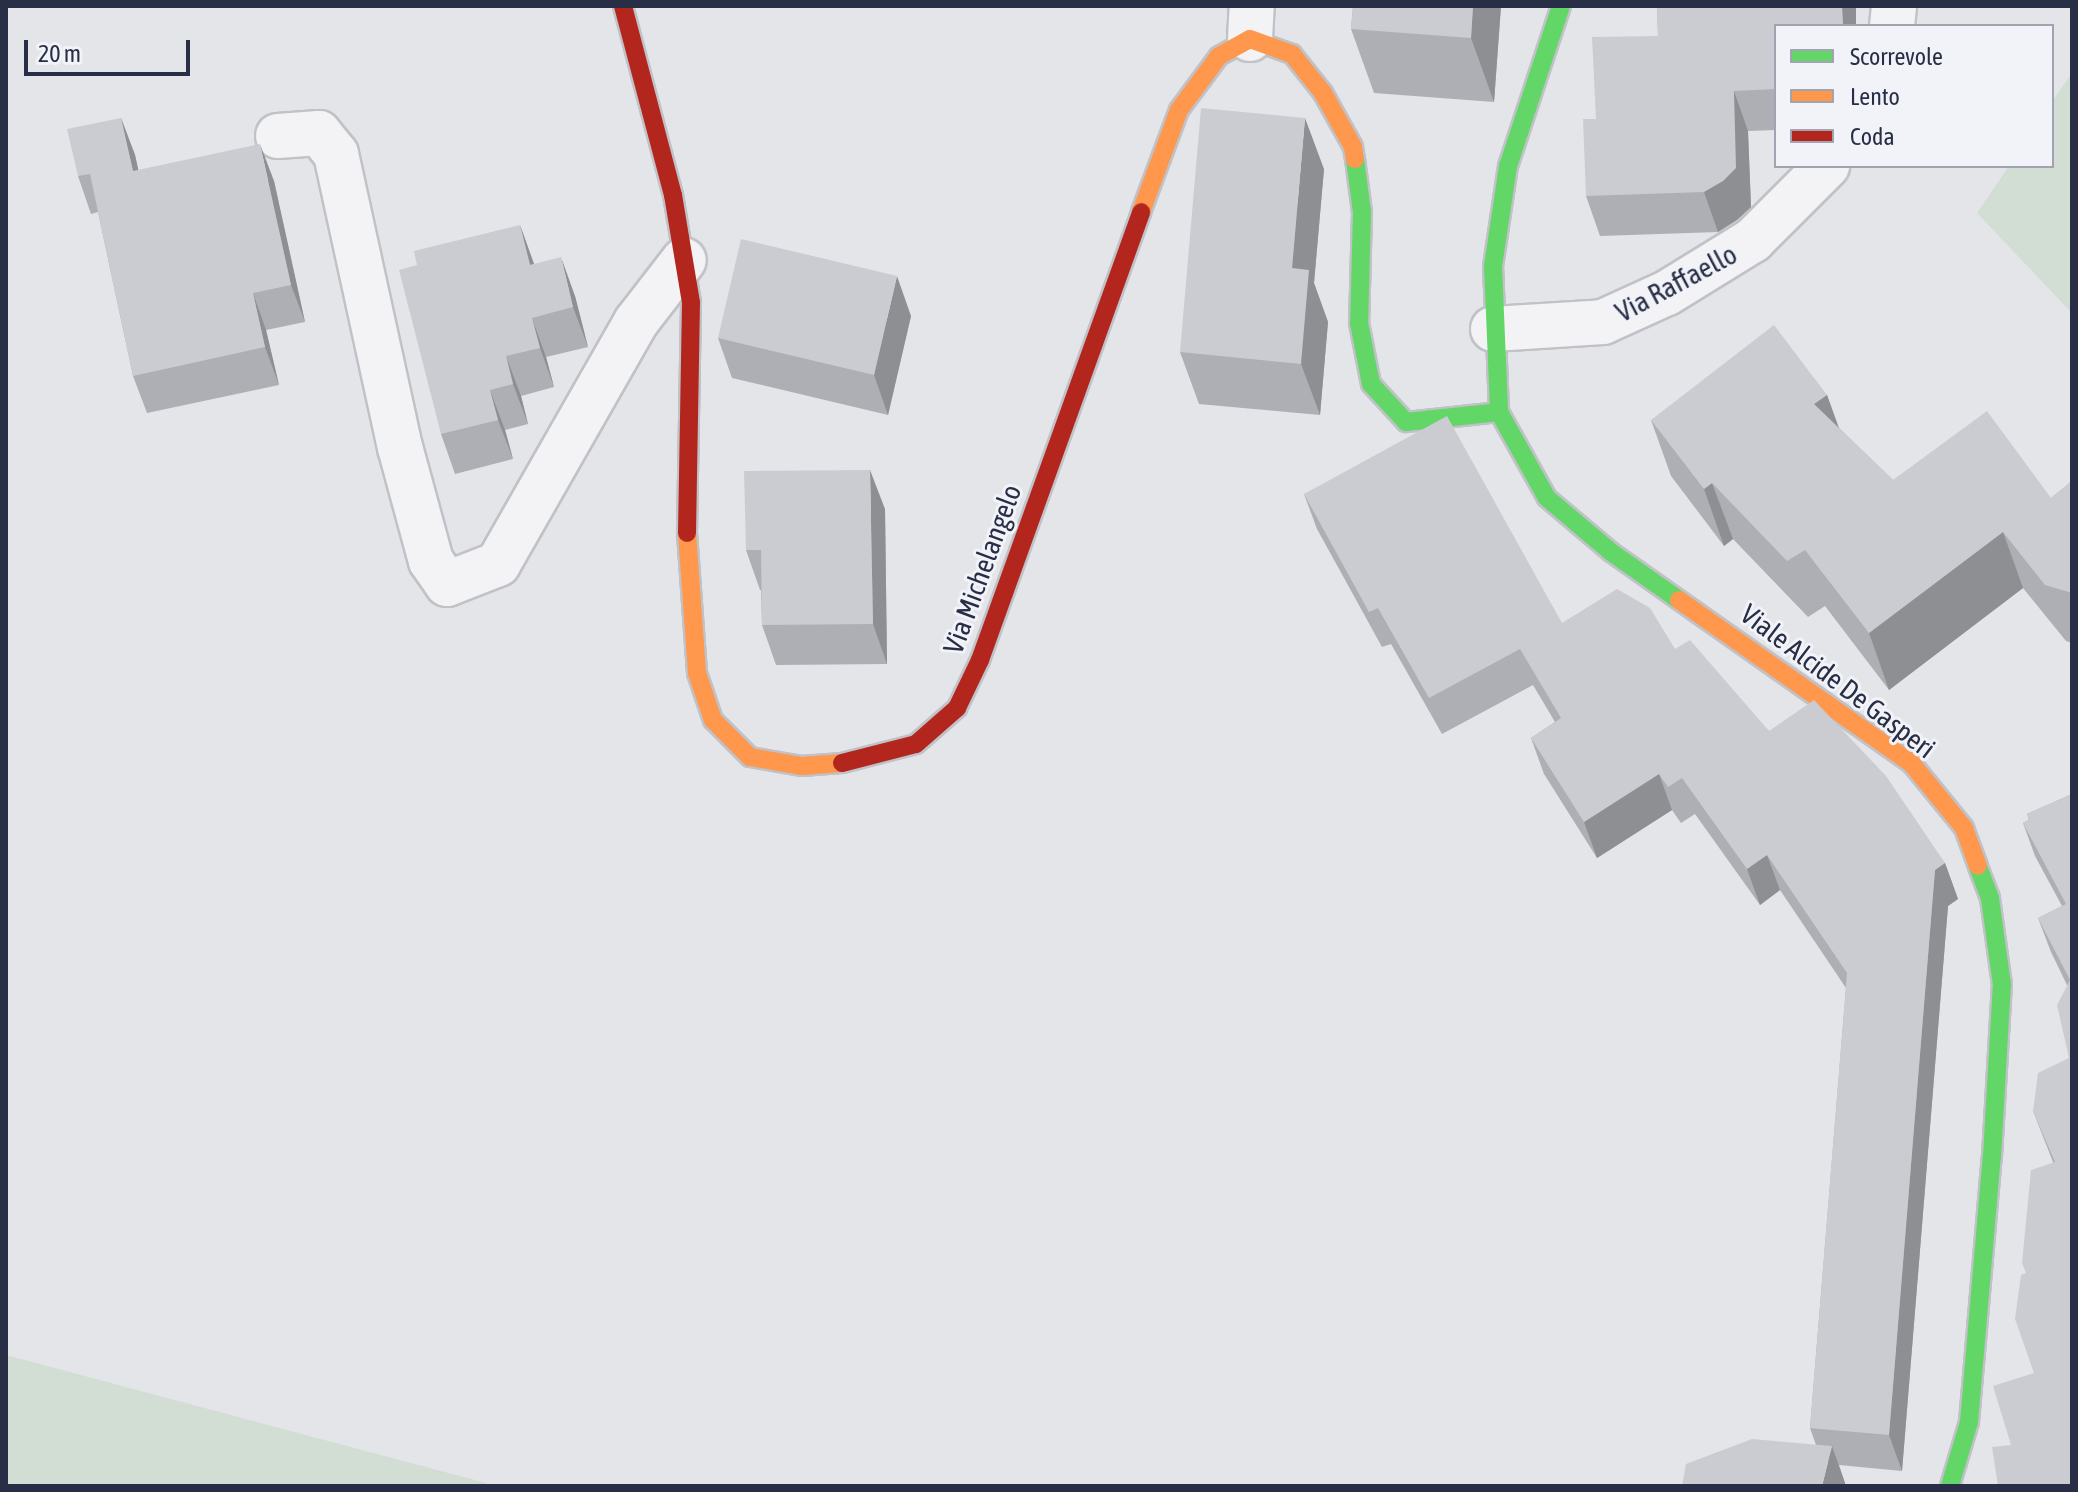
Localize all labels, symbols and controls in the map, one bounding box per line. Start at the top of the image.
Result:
scale bar [28,24,194,74]
legend [1774,24,2054,168]
text: 20 m [38,40,81,67]
text: Scorrevole [1850,43,1943,70]
text: Lento [1850,83,1900,110]
text: Coda [1850,123,1895,150]
street label: Via Raffaello [1610,237,1742,329]
street label: Via Michelangelo [936,480,1028,658]
street label: Viale Alcide De Gasperi [1734,597,1942,765]

